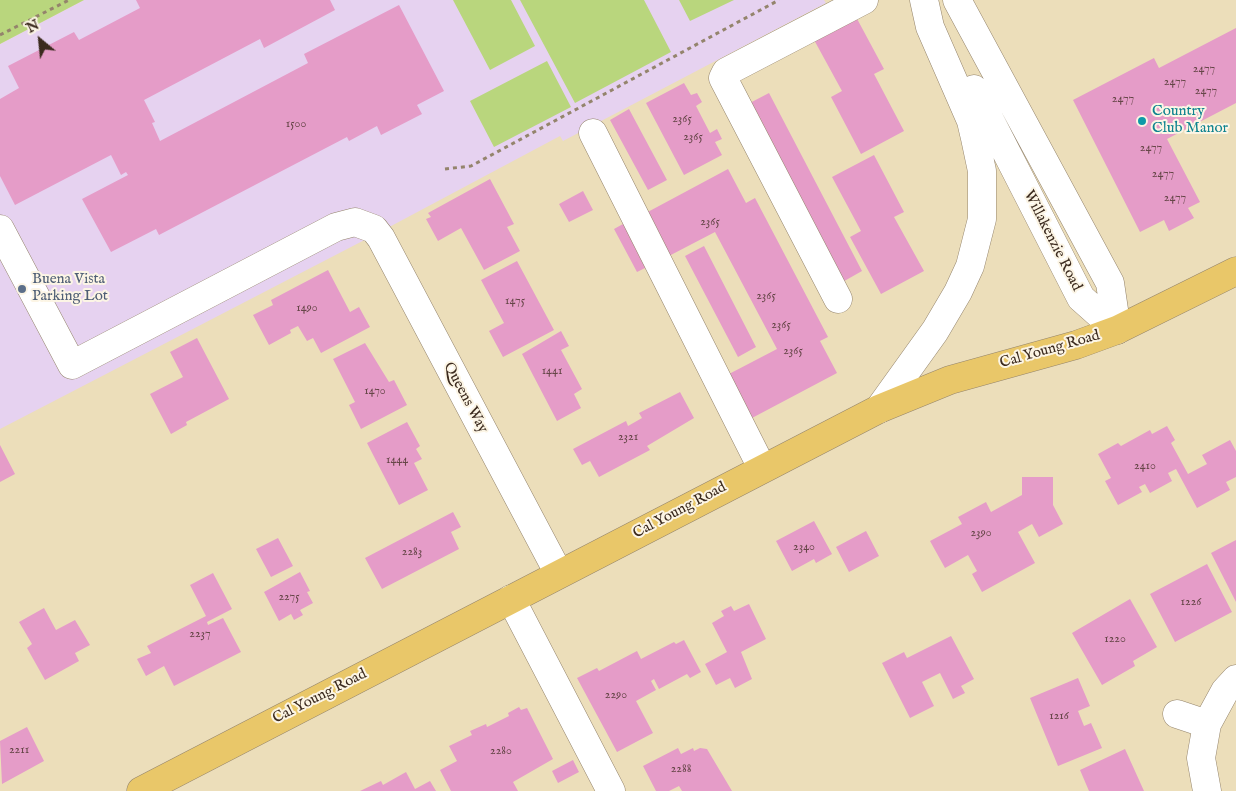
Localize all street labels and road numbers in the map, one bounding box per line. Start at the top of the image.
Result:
street label: Willakenzie Road [1019,188,1085,294]
street label: Cal Young Road [998,327,1102,373]
street label: Queens Way [439,360,491,436]
street label: Cal Young Road [630,479,730,543]
street label: Cal Young Road [270,666,370,728]

